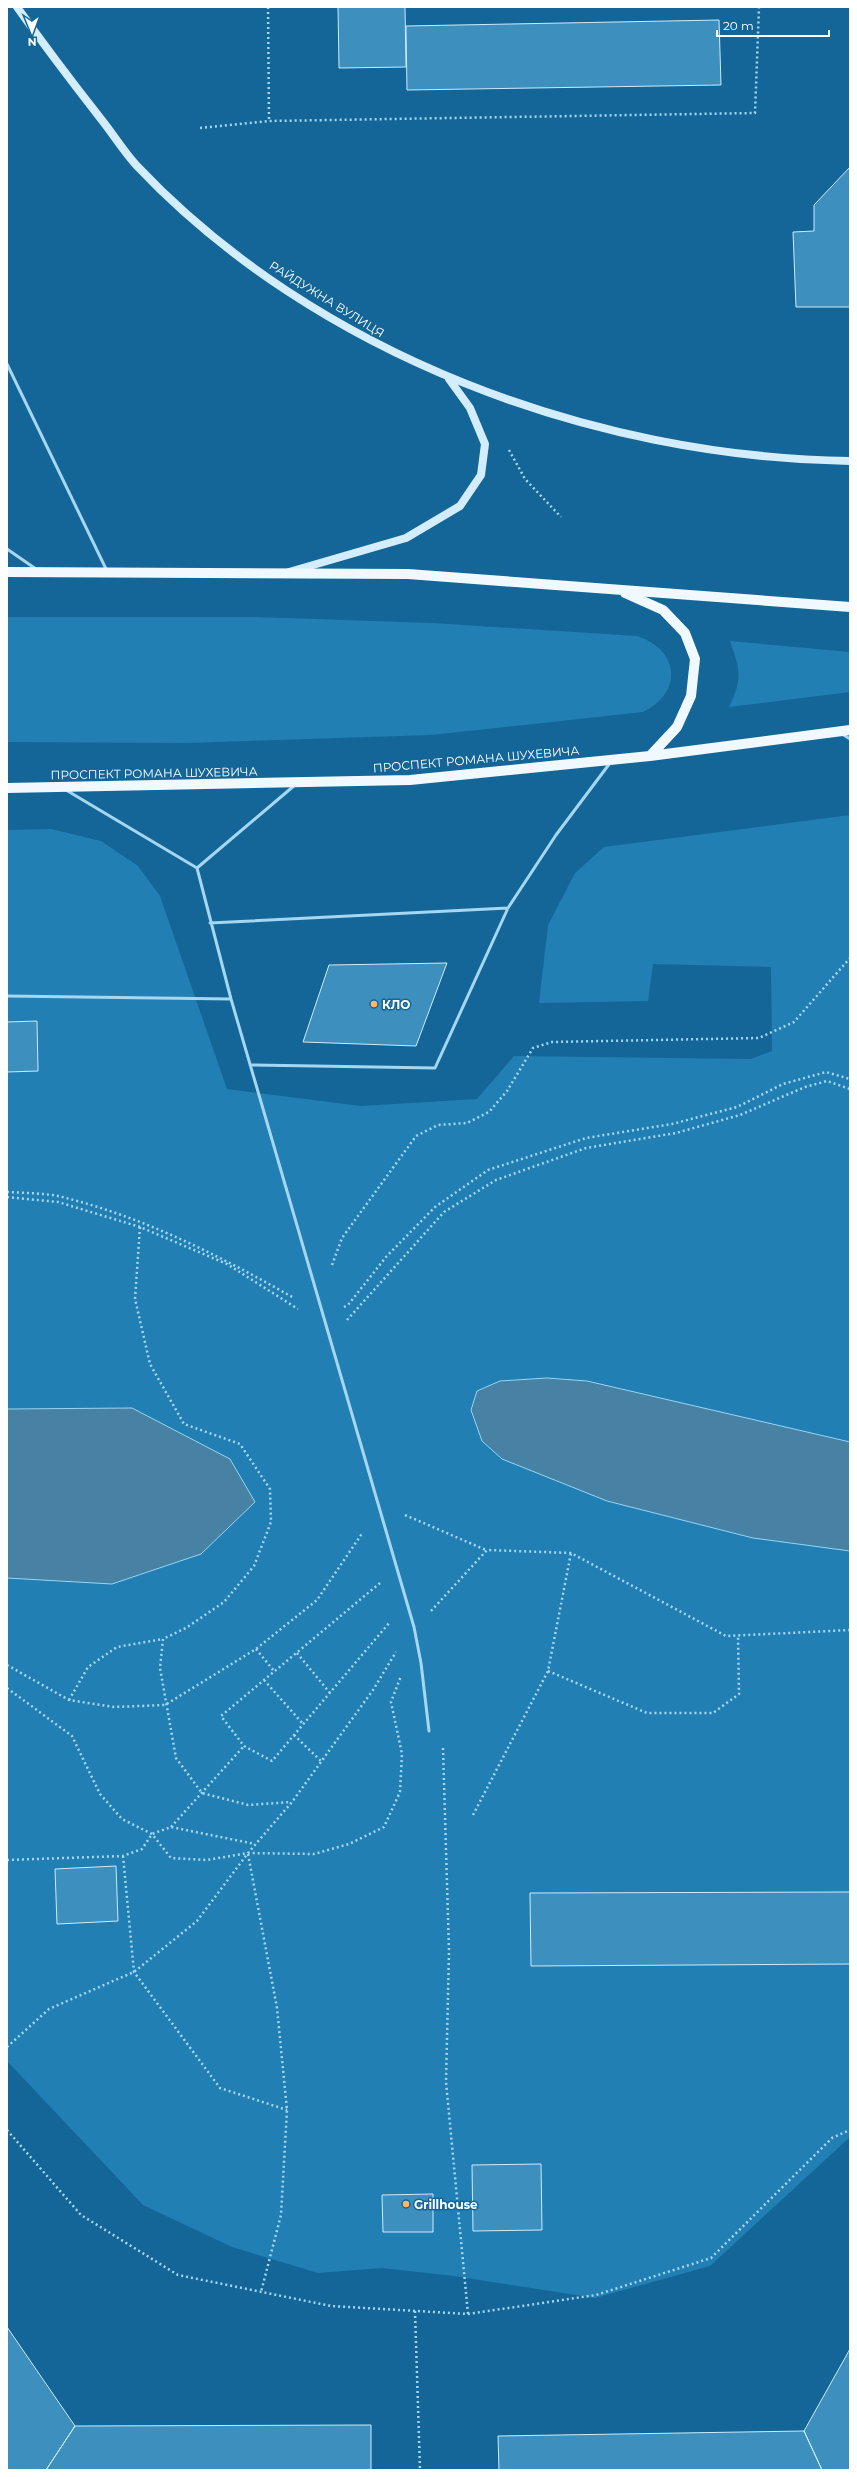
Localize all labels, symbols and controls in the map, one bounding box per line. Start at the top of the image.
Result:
north arrow [12,12,52,52]
scale bar [717,12,829,38]
text: 20 m [723,18,754,33]
text: N [28,35,37,49]
street label: РАЙДУЖНА ВУЛИЦЯ [267,257,387,341]
street label: ПРОСПЕКТ РОМАНА ШУХЕВИЧА [372,742,580,775]
street label: ПРОСПЕКТ РОМАНА ШУХЕВИЧА [50,764,258,782]
place label: КЛО [382,997,410,1012]
marker: КЛО [369,999,379,1009]
place label: Grillhouse [414,2197,478,2212]
marker: Grillhouse [401,2199,411,2209]

